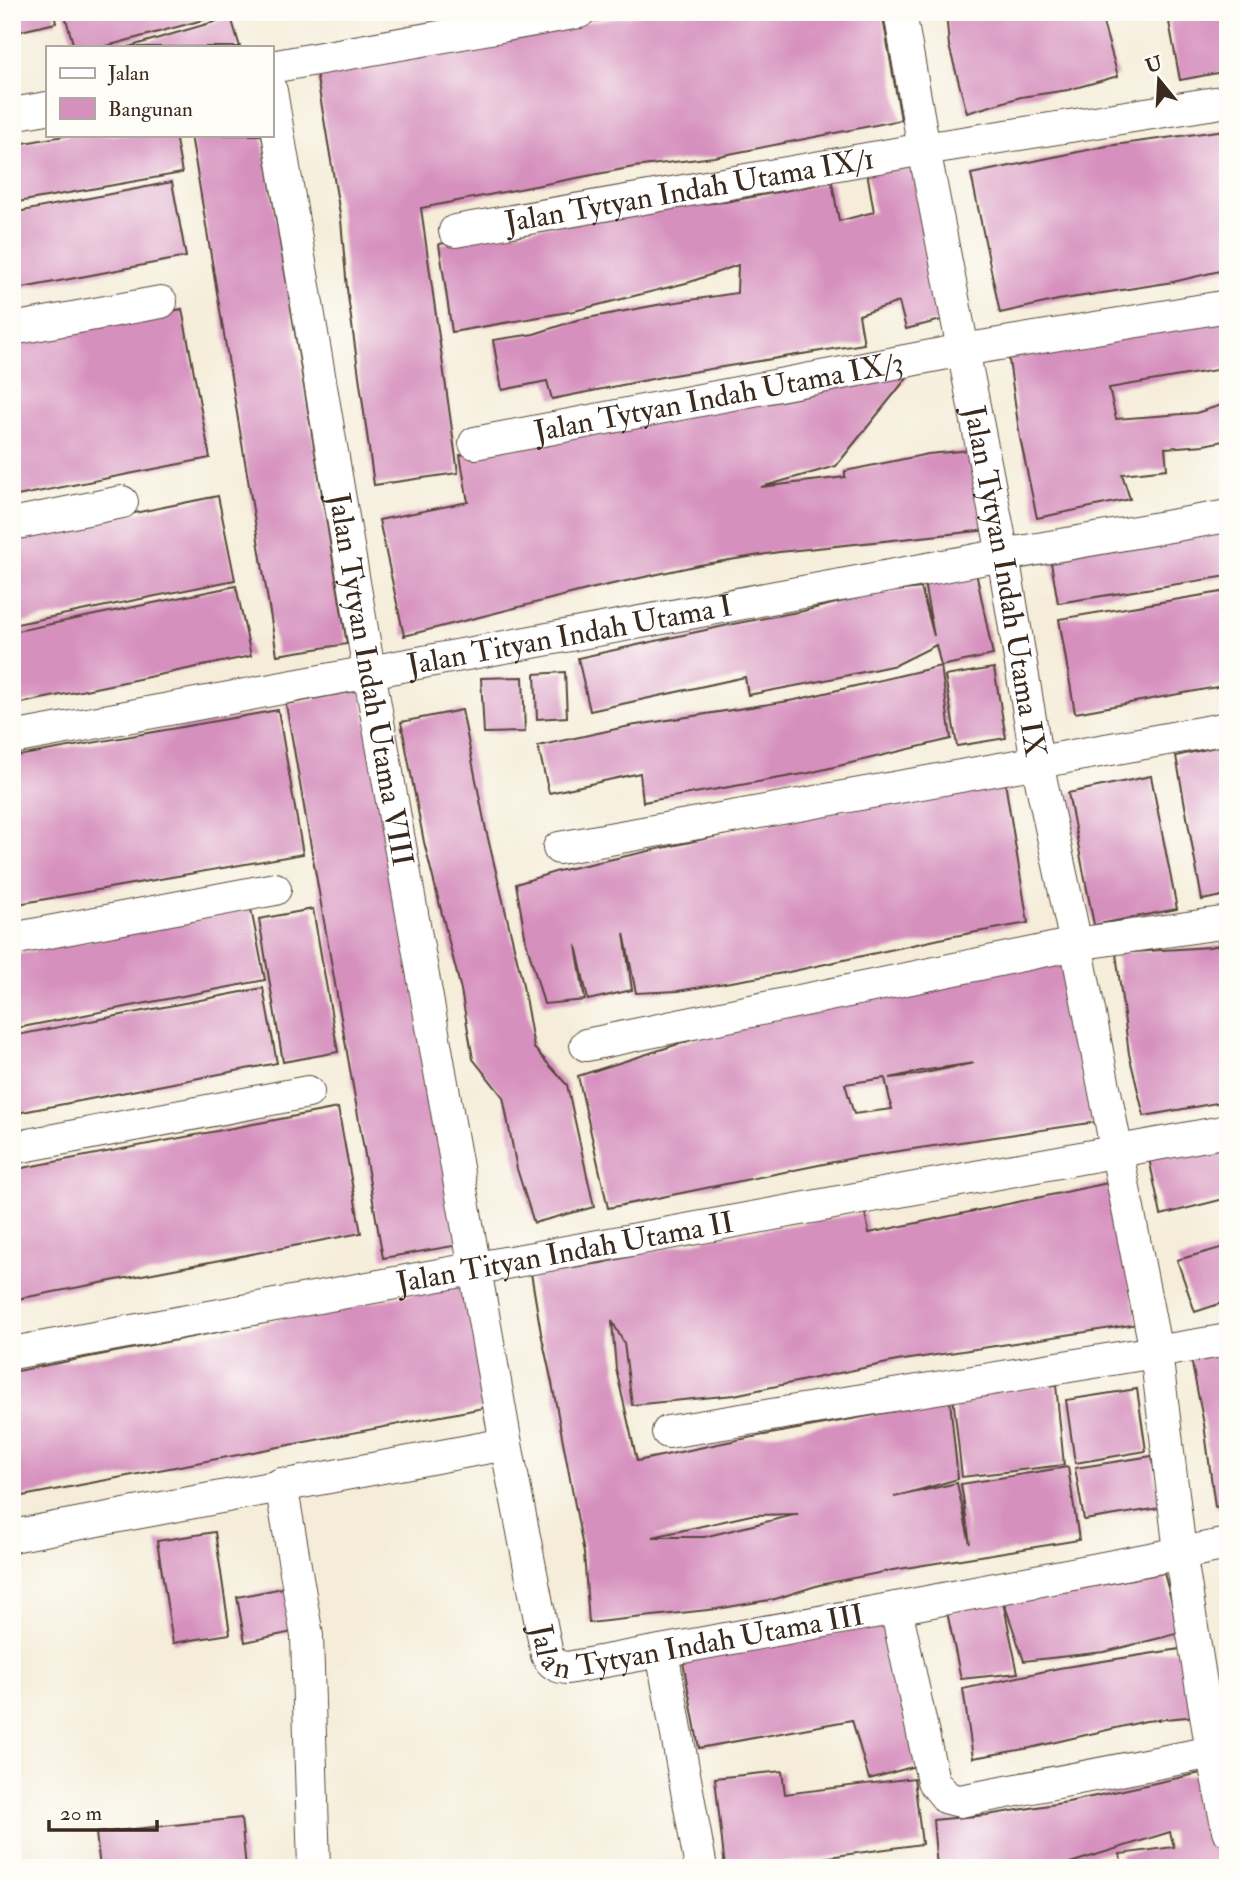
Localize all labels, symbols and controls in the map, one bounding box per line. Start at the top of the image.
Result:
legend [46,46,273,136]
north arrow [1124,46,1194,116]
text: U [1143,51,1165,79]
text: Jalan [107,60,150,87]
text: Bangunan [108,96,193,123]
street label: Jalan Tytyan Indah Utama IX/1 [501,140,877,241]
street label: Jalan Tytyan Indah Utama IX/3 [530,344,906,451]
street label: Jalan Tytyan Indah Utama IX [955,402,1054,760]
street label: Jalan Tytyan Indah Utama VIII [320,489,421,869]
street label: Jalan Tityan Indah Utama I [403,587,735,684]
street label: Jalan Tityan Indah Utama II [392,1204,736,1302]
street label: Jalan Tytyan Indah Utama III [531,1593,887,1629]
text: Jalan Tytyan Indah Utama III [522,1596,867,1688]
scale bar [49,1789,158,1833]
text: 20 m [60,1800,102,1827]

